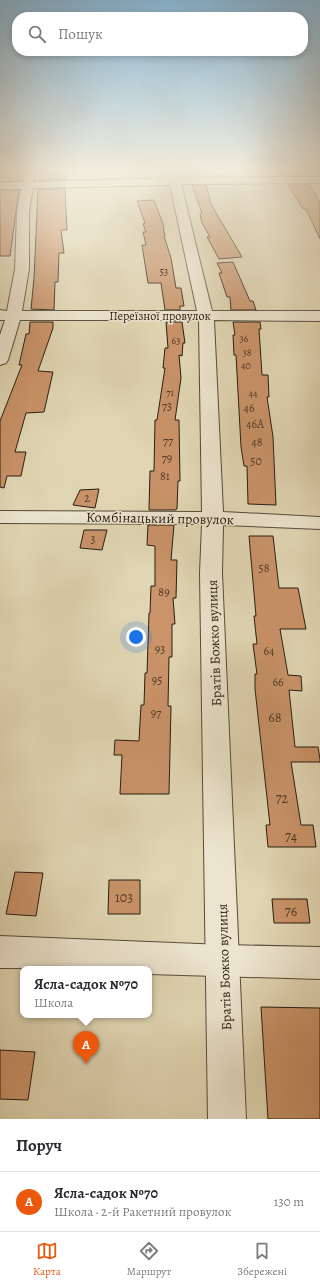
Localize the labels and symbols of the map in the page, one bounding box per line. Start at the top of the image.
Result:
house number: 53 [160,265,168,278]
street label: Переїзної провулок [109,308,211,324]
house number: 36 [240,332,249,345]
house number: 63 [172,334,180,347]
house number: 38 [242,346,252,359]
house number: 40 [241,359,251,372]
house number: 71 [166,386,174,399]
house number: 44 [248,387,258,400]
house number: 73 [162,398,172,414]
house number: 46 [244,400,255,416]
house number: 46А [246,416,265,432]
house number: 77 [163,433,174,449]
house number: 48 [251,434,263,450]
house number: 79 [162,450,172,466]
house number: 50 [250,453,262,469]
house number: 81 [160,468,170,484]
house number: 2 [84,490,90,506]
street label: Комбінацький провулок [86,508,234,529]
house number: 3 [91,531,96,547]
house number: 58 [259,560,270,576]
street label: Братів Божко вулиця [203,579,226,707]
house number: 89 [158,584,170,600]
your location [126,627,146,647]
house number: 93 [155,641,165,657]
house number: 64 [264,643,275,659]
house number: 95 [152,672,162,688]
house number: 66 [272,674,284,690]
house number: 97 [151,705,162,721]
house number: 68 [268,708,282,727]
house number: 72 [276,789,289,808]
house number: 74 [285,827,297,846]
house number: 103 [115,888,133,907]
house number: 76 [285,902,297,921]
street label: Братів Божко вулиця [213,903,236,1031]
pin: A [73,1031,99,1064]

